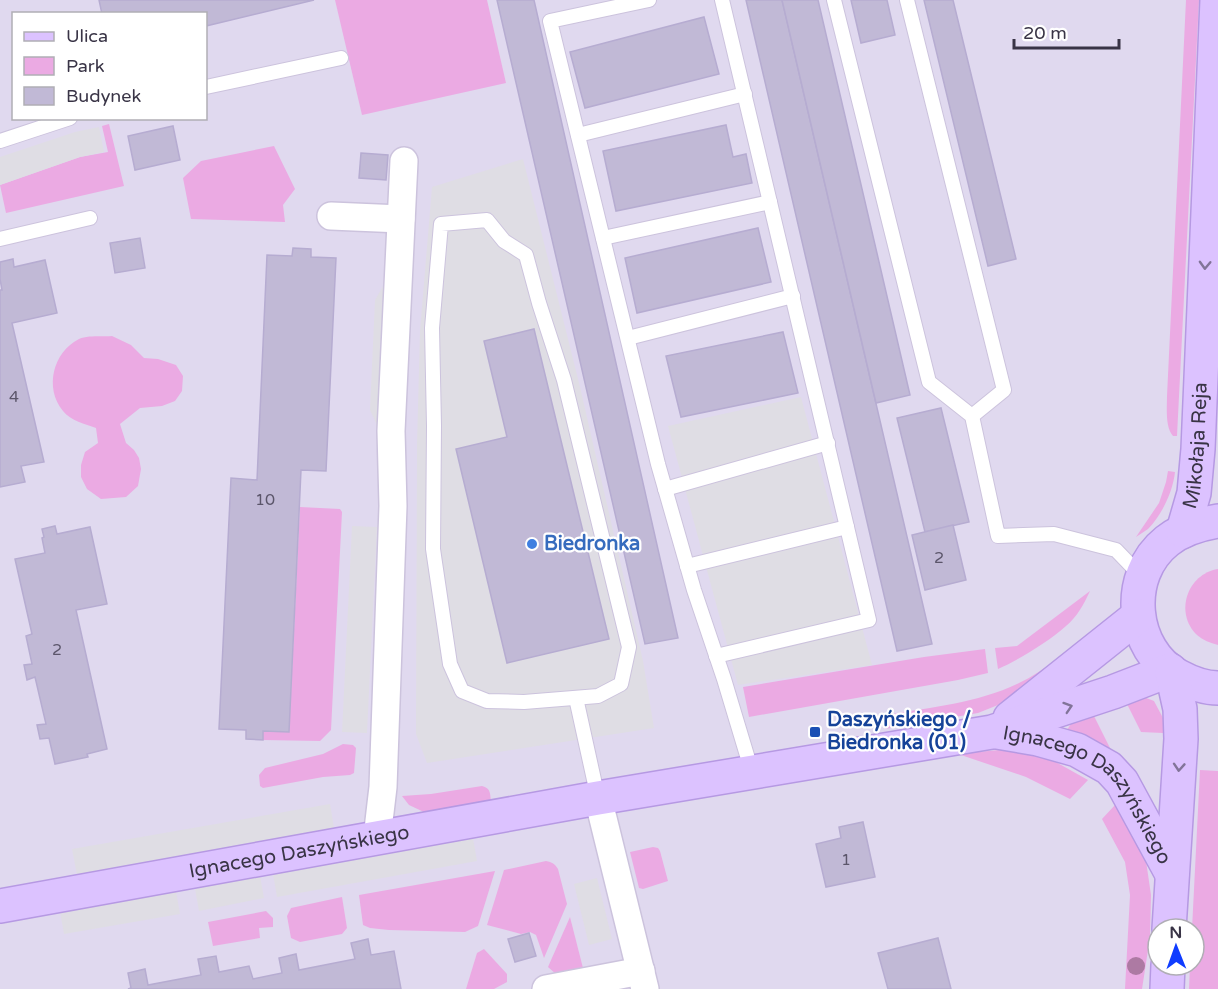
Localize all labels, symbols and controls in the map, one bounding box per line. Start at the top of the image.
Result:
legend [12,12,207,120]
scale bar [1014,12,1119,50]
text: 20 m [1023,22,1067,44]
text: Ulica [66,25,108,47]
text: Park [66,55,105,77]
text: Budynek [66,85,141,107]
one-way arrow [1199,260,1211,269]
street label: Mikołaja Reja [1178,382,1213,512]
house number: 4 [9,387,19,407]
house number: 10 [255,490,275,510]
place label: Biedronka [544,532,640,556]
marker: Biedronka [525,537,539,551]
house number: 2 [934,548,944,568]
house number: 2 [52,640,62,660]
one-way arrow [1062,702,1073,714]
place label: Daszyńskiego / Biedronka (01) [827,708,971,755]
street label: Ignacego Daszyńskiego [1001,721,1176,868]
marker: Daszyńskiego / Biedronka (01) [808,725,822,739]
one-way arrow [1173,762,1186,772]
street label: Ignacego Daszyńskiego [187,820,411,884]
house number: 1 [841,850,851,870]
north arrow [1146,917,1206,977]
text: N [1169,923,1182,943]

